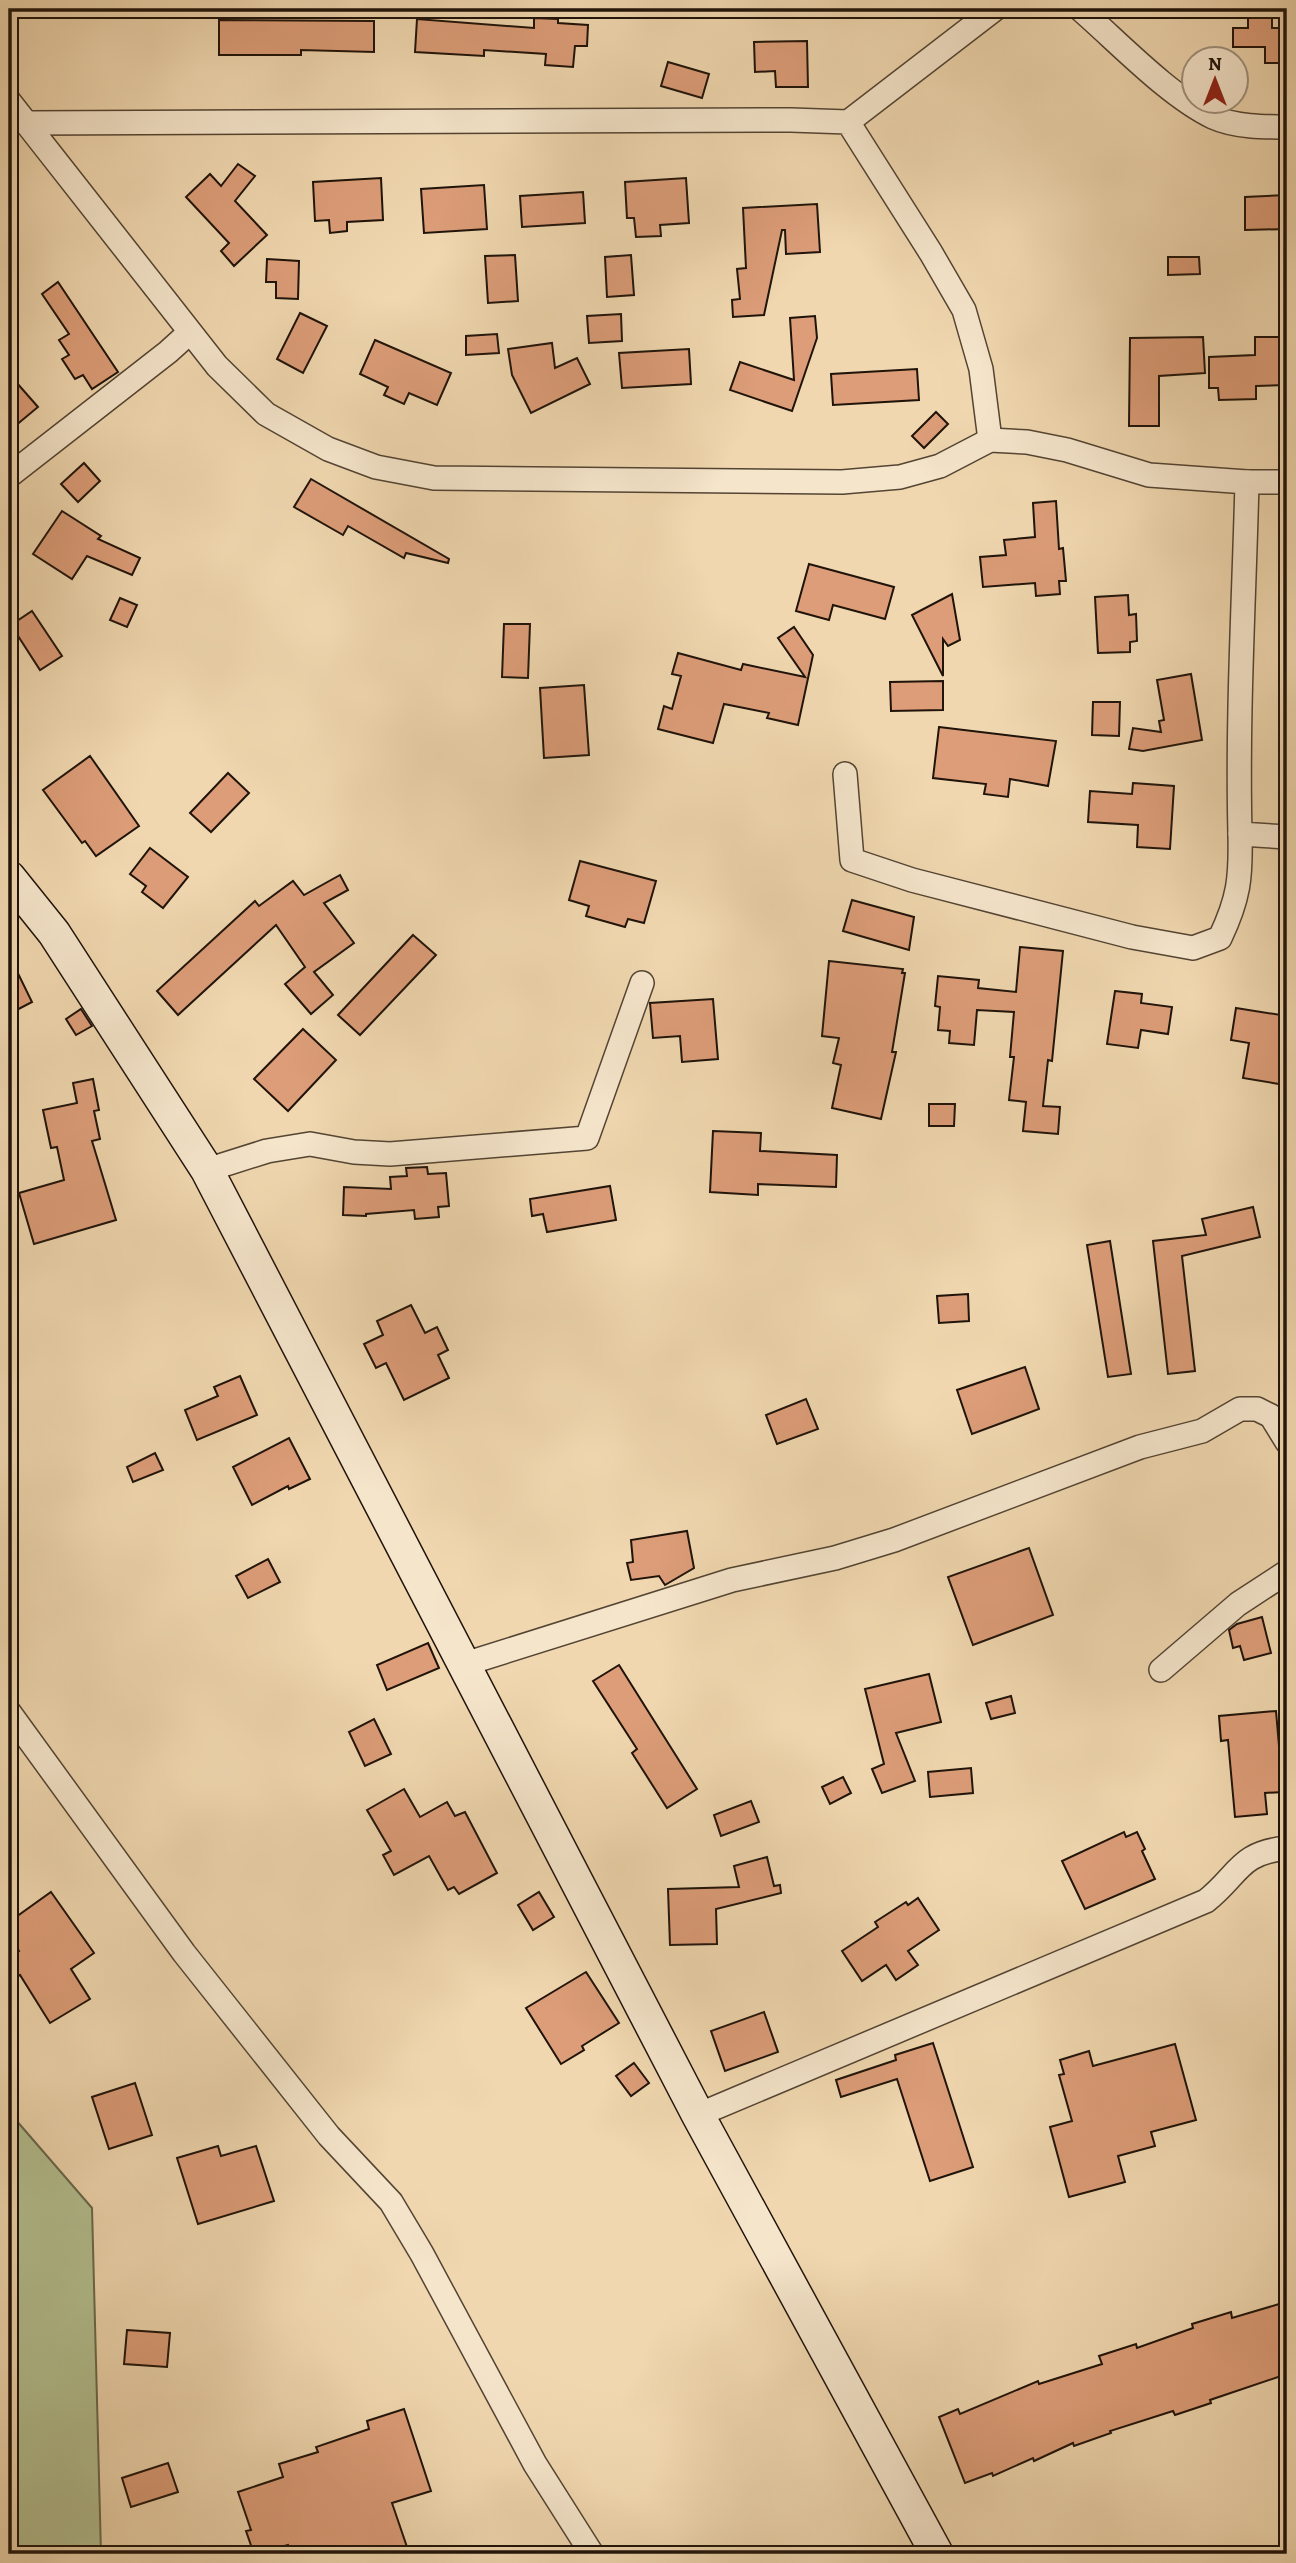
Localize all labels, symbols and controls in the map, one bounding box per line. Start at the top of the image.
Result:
north arrow [1180,46,1250,116]
text: N [1208,51,1222,77]

